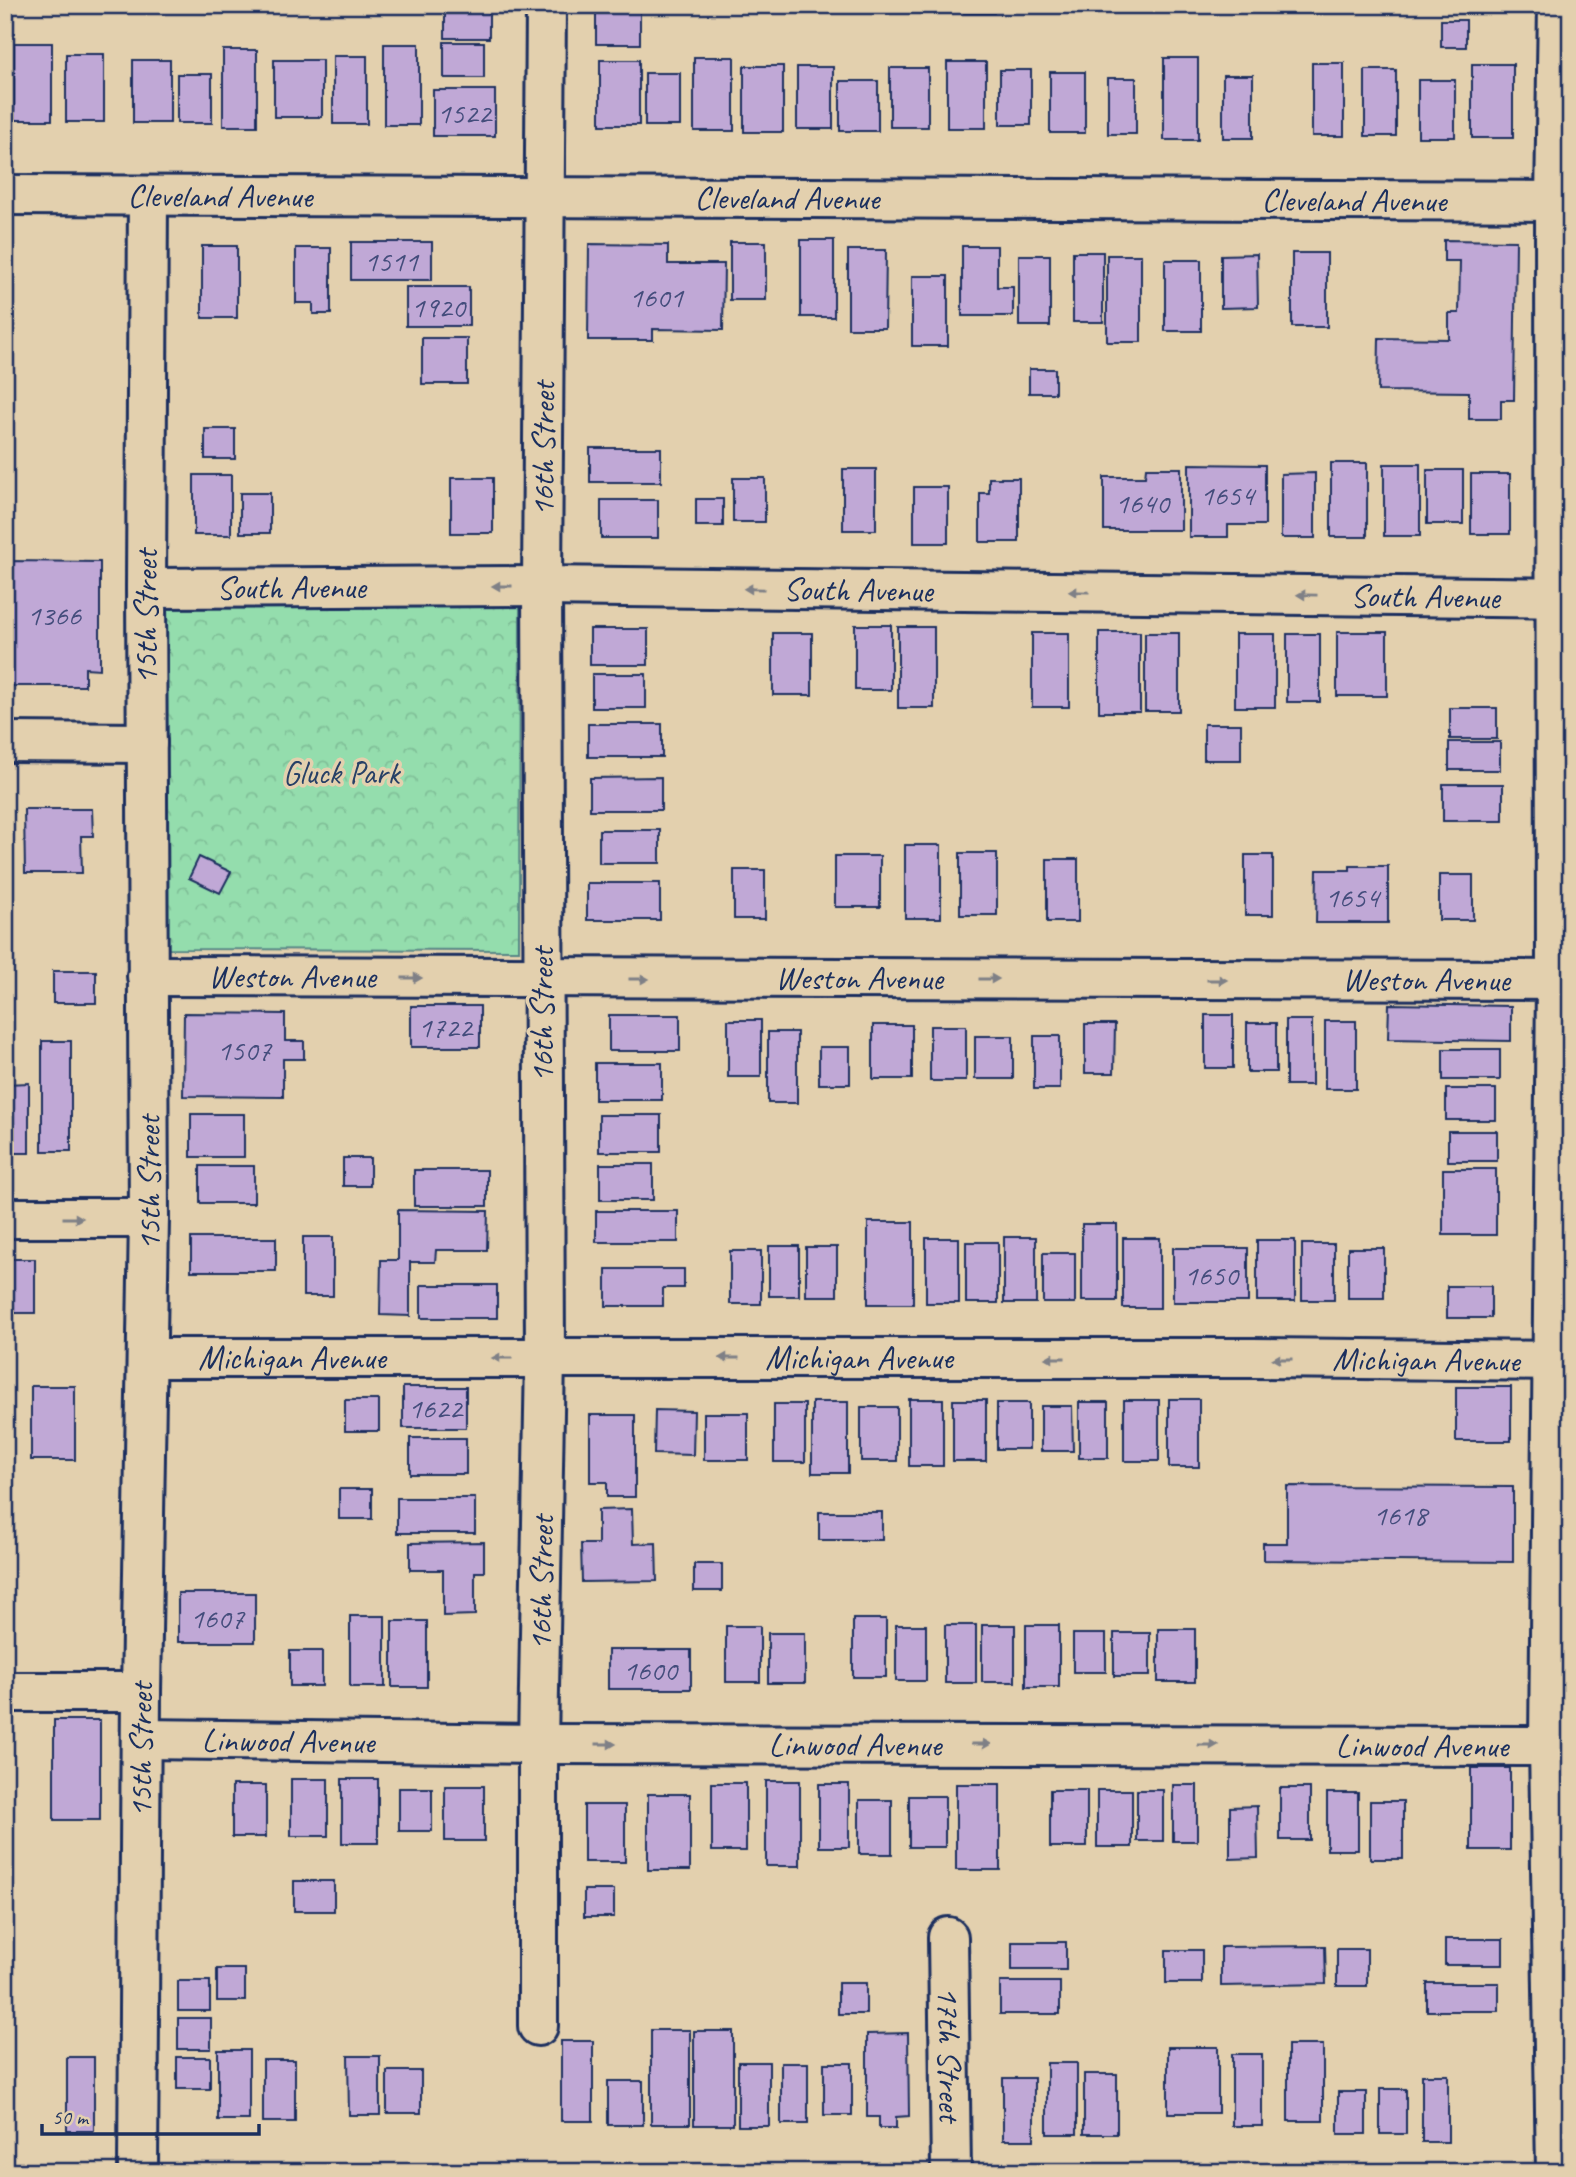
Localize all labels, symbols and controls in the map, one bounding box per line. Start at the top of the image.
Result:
house number: 1522 [437,94,493,132]
street label: Cleveland Avenue [128,174,315,217]
street label: Cleveland Avenue [695,177,882,219]
street label: Cleveland Avenue [1262,179,1449,222]
house number: 1511 [364,242,419,280]
house number: 1601 [629,278,684,316]
house number: 1920 [411,288,467,326]
street label: 16th Street [521,378,564,517]
house number: 1654 [1200,476,1257,514]
house number: 1640 [1115,484,1172,522]
street label: 15th Street [125,547,167,684]
street label: South Avenue [216,566,368,609]
street label: South Avenue [783,568,935,612]
street label: South Avenue [1350,574,1502,618]
one-way arrow [490,581,512,592]
one-way arrow [742,583,764,595]
one-way arrow [1068,587,1090,598]
one-way arrow [1295,589,1317,601]
house number: 1366 [27,596,82,634]
park label: Gluck Park [283,752,401,794]
house number: 1654 [1325,878,1382,916]
street label: 16th Street [521,945,563,1082]
street label: Weston Avenue [208,955,378,998]
street label: Weston Avenue [775,957,945,999]
street label: Weston Avenue [1342,958,1512,1001]
one-way arrow [401,972,423,984]
one-way arrow [628,973,650,985]
one-way arrow [978,973,1000,985]
one-way arrow [1206,974,1228,986]
house number: 1722 [418,1008,474,1046]
house number: 1507 [217,1031,272,1069]
street label: 15th Street [127,1112,170,1251]
one-way arrow [63,1212,85,1224]
house number: 1650 [1184,1256,1241,1294]
street label: Michigan Avenue [198,1337,388,1379]
street label: Michigan Avenue [765,1337,955,1379]
street label: Michigan Avenue [1332,1338,1522,1382]
one-way arrow [490,1352,512,1364]
one-way arrow [718,1352,740,1364]
one-way arrow [1043,1352,1065,1364]
one-way arrow [1271,1353,1293,1365]
house number: 1622 [408,1389,464,1427]
house number: 1618 [1373,1496,1430,1534]
street label: 16th Street [519,1512,563,1651]
house number: 1607 [190,1599,245,1637]
house number: 1600 [623,1651,679,1689]
street label: 15th Street [119,1679,162,1818]
street label: Linwood Avenue [201,1719,377,1763]
street label: Linwood Avenue [769,1723,944,1766]
street label: Linwood Avenue [1336,1725,1511,1767]
one-way arrow [596,1738,618,1750]
one-way arrow [970,1738,992,1750]
one-way arrow [1198,1739,1220,1751]
street label: 17th Street [928,1986,971,2125]
scale bar [42,2093,259,2137]
text: 50 m [52,2104,90,2130]

